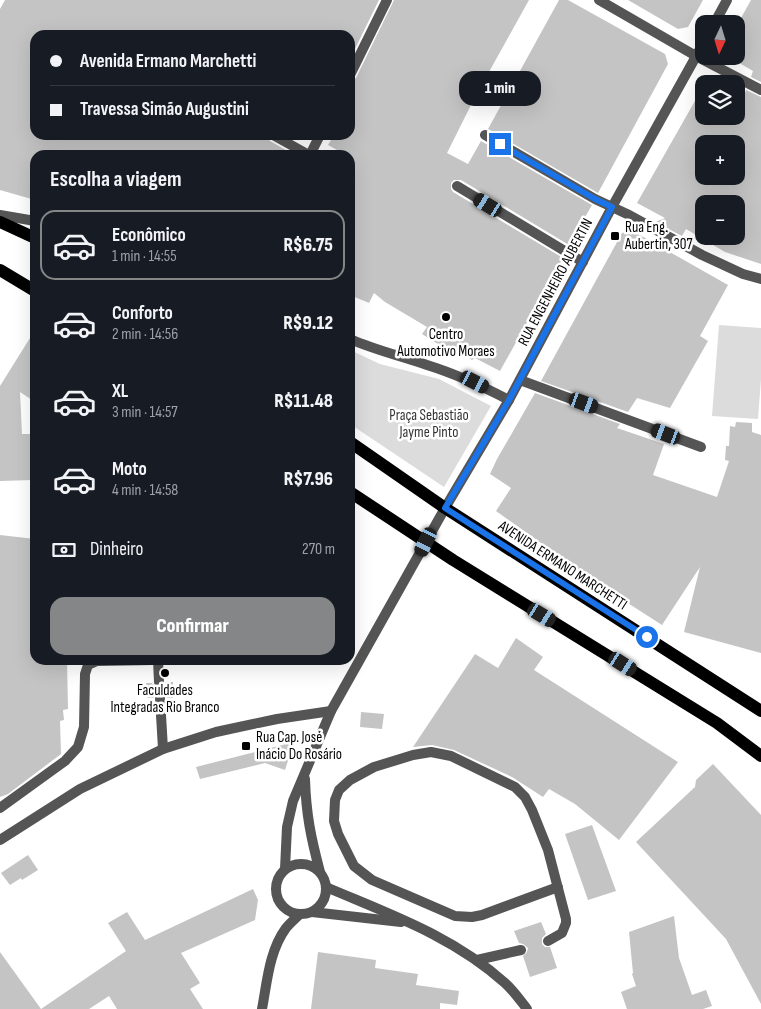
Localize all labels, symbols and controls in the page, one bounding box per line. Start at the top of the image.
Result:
north arrow [695,15,745,65]
map controls [695,15,745,245]
text: Avenida Ermano Marchetti [80,50,256,73]
callout: 1 min [459,72,541,106]
button: layers [695,75,745,125]
text: 1 min [485,79,515,98]
text: Travessa Simão Augustini [80,98,249,121]
route end [489,133,511,155]
button: + [695,135,745,185]
text: Escolha a viagem [50,166,182,193]
car [471,191,504,219]
button: − [695,195,745,245]
street label: RUA ENGENHEIRO AUBERTIN [514,215,597,349]
place label: Rua Eng. Aubertin, 307 [624,218,692,254]
icon: car [52,223,97,268]
text: Econômico [112,224,186,247]
marker: Rua Eng. Aubertin, 307 [609,230,621,242]
text: R$6.75 [284,234,333,257]
text: 1 min · 14:55 [112,247,177,266]
icon: car [52,301,97,346]
text: Conforto [112,302,173,325]
marker: Centro Automotivo Moraes [440,311,452,323]
text: R$9.12 [283,312,333,335]
text: 2 min · 14:56 [112,325,178,344]
place label: Centro Automotivo Moraes [396,325,495,361]
car [458,369,491,395]
icon: car [52,379,97,424]
text: XL [112,380,128,403]
text: R$11.48 [274,390,333,413]
car [567,391,600,415]
text: 3 min · 14:57 [112,403,178,422]
park label: Praça Sebastião Jayme Pinto [389,406,469,442]
car [649,422,682,446]
icon: car [52,457,97,502]
text: Moto [112,458,147,481]
text: R$7.96 [284,468,333,491]
text: 4 min · 14:58 [112,481,178,500]
street label: AVENIDA ERMANO MARCHETTI [494,516,631,614]
car [412,525,439,559]
icon: cash [50,536,78,564]
text: Dinheiro [90,538,143,561]
text: 270 m [302,540,335,559]
button: Confirmar [50,597,335,655]
car [525,601,558,629]
route start [636,626,658,648]
car [606,650,639,678]
marker: Faculdades Integradas Rio Branco [159,667,171,679]
place label: Faculdades Integradas Rio Branco [110,681,220,717]
place label: Rua Cap. José Inácio Do Rosário [256,728,342,764]
marker: Rua Cap. José Inácio Do Rosário [240,740,252,752]

